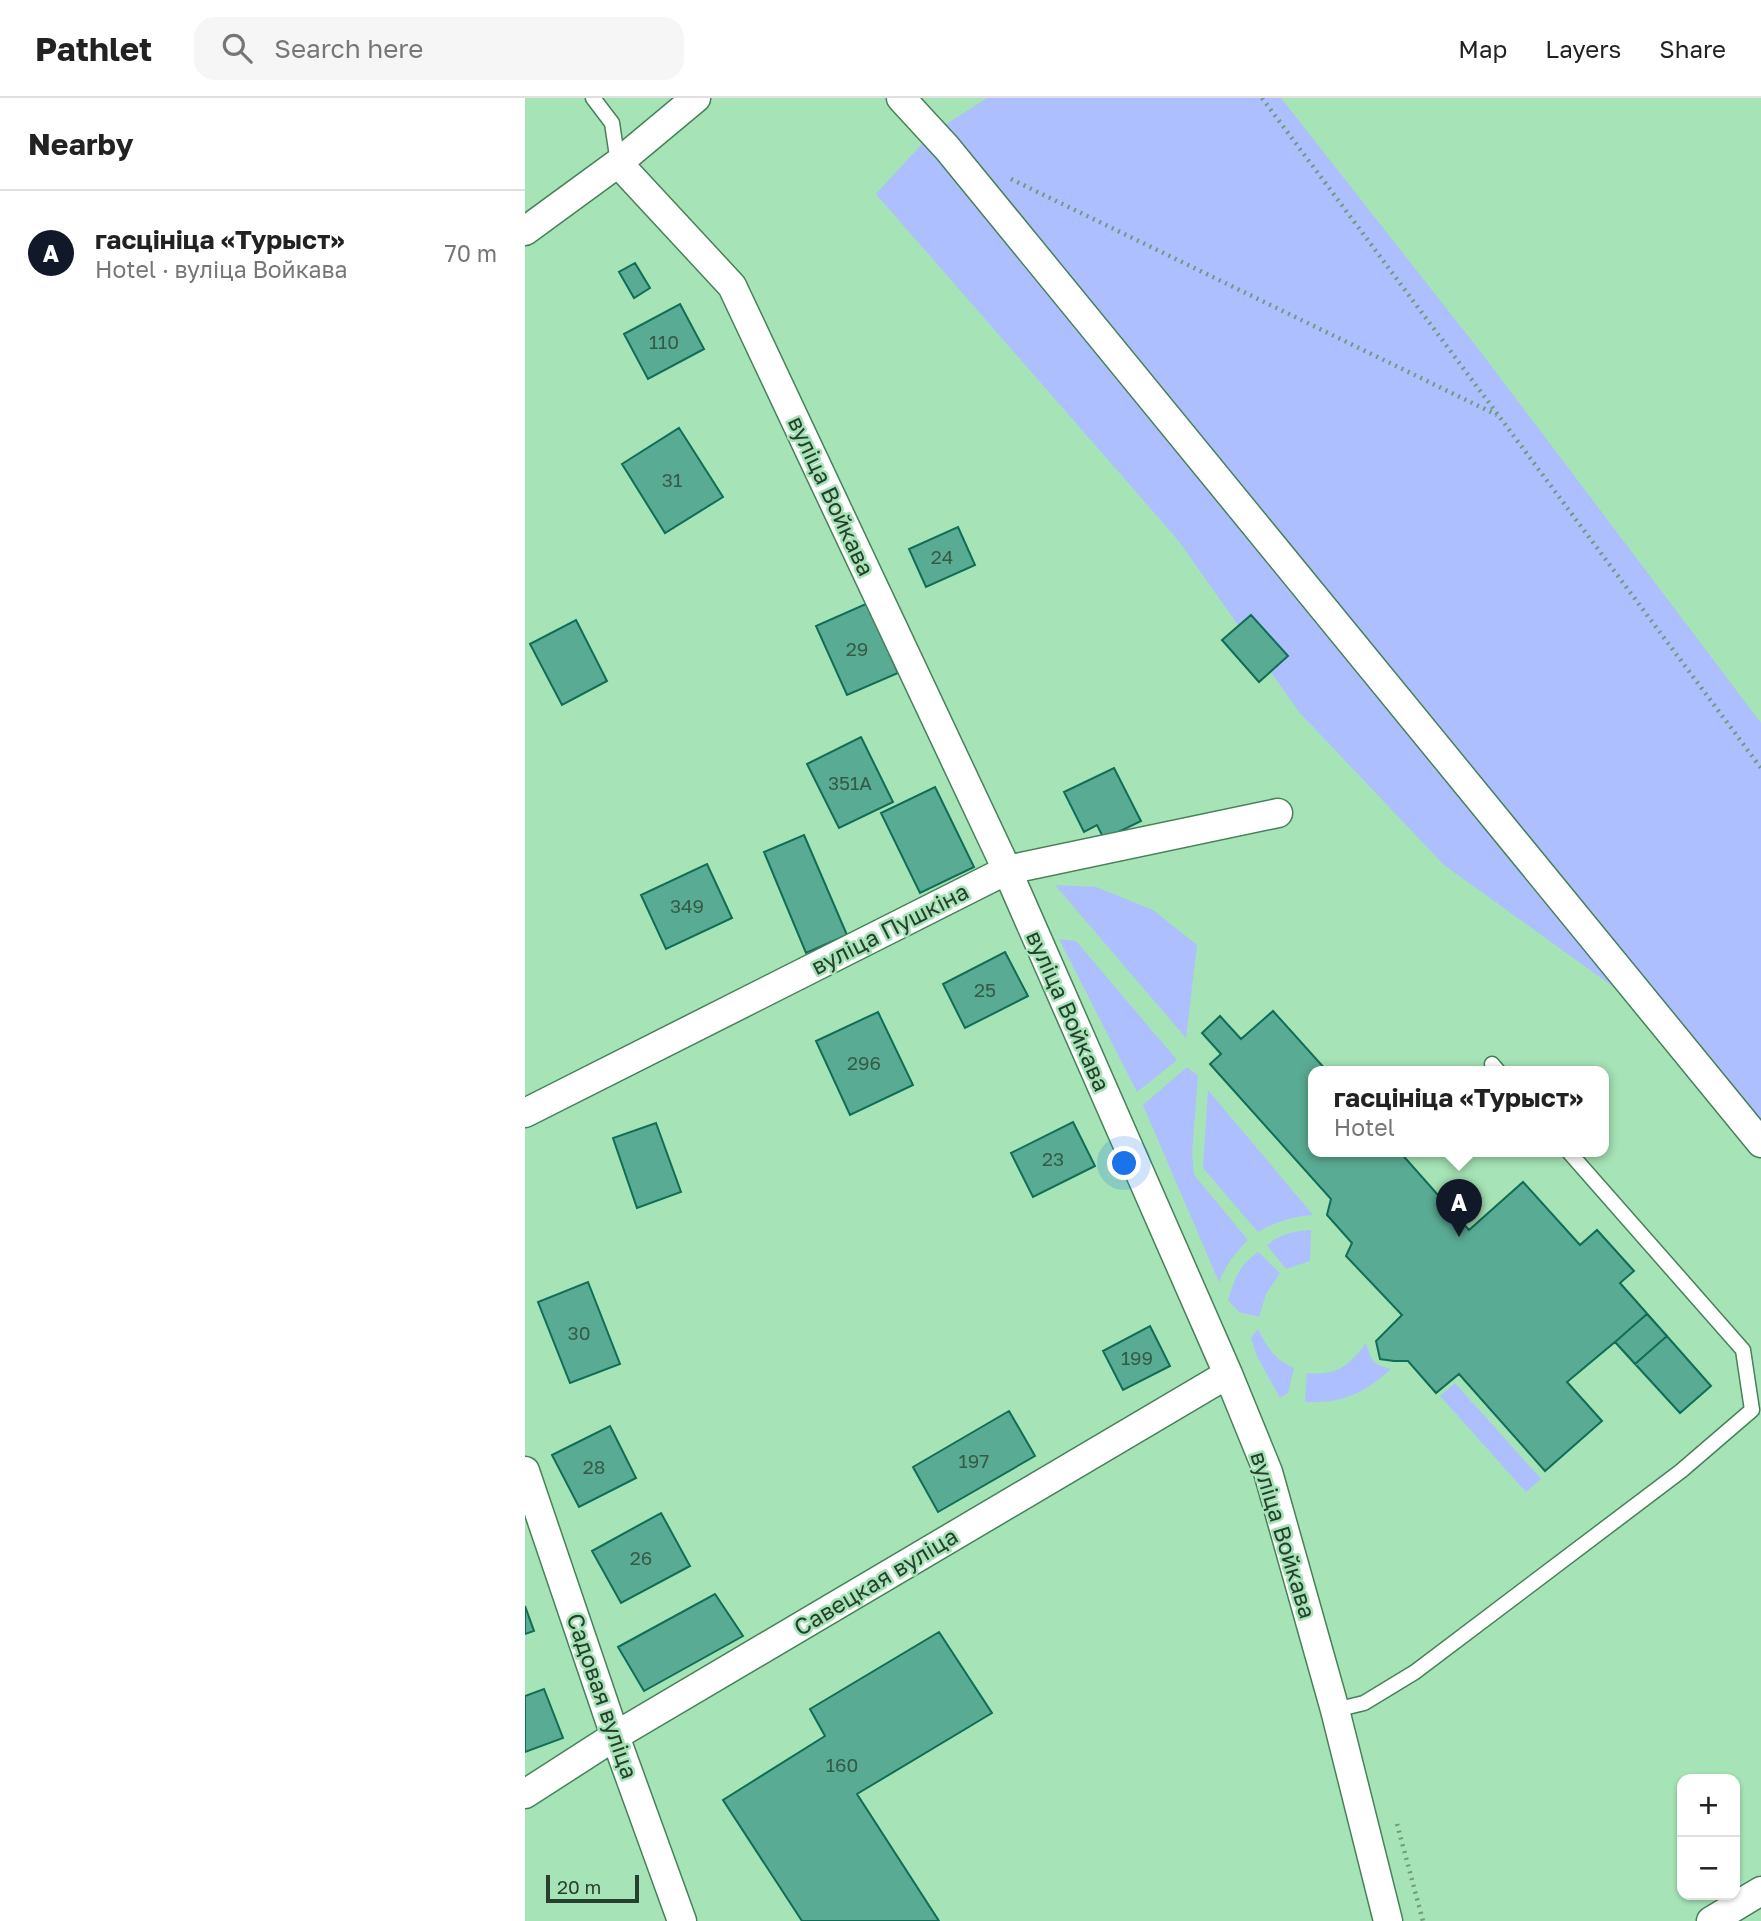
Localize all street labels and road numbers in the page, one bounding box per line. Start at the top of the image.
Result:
street label: вуліца Войкава [783,411,881,580]
street label: вуліца Пушкіна [806,876,973,980]
street label: вуліца Войкава [1021,926,1117,1095]
street label: вуліца Войкава [1245,1448,1323,1622]
street label: Савецкая вуліца [788,1521,962,1641]
street label: Садовая вуліца [562,1609,644,1782]

